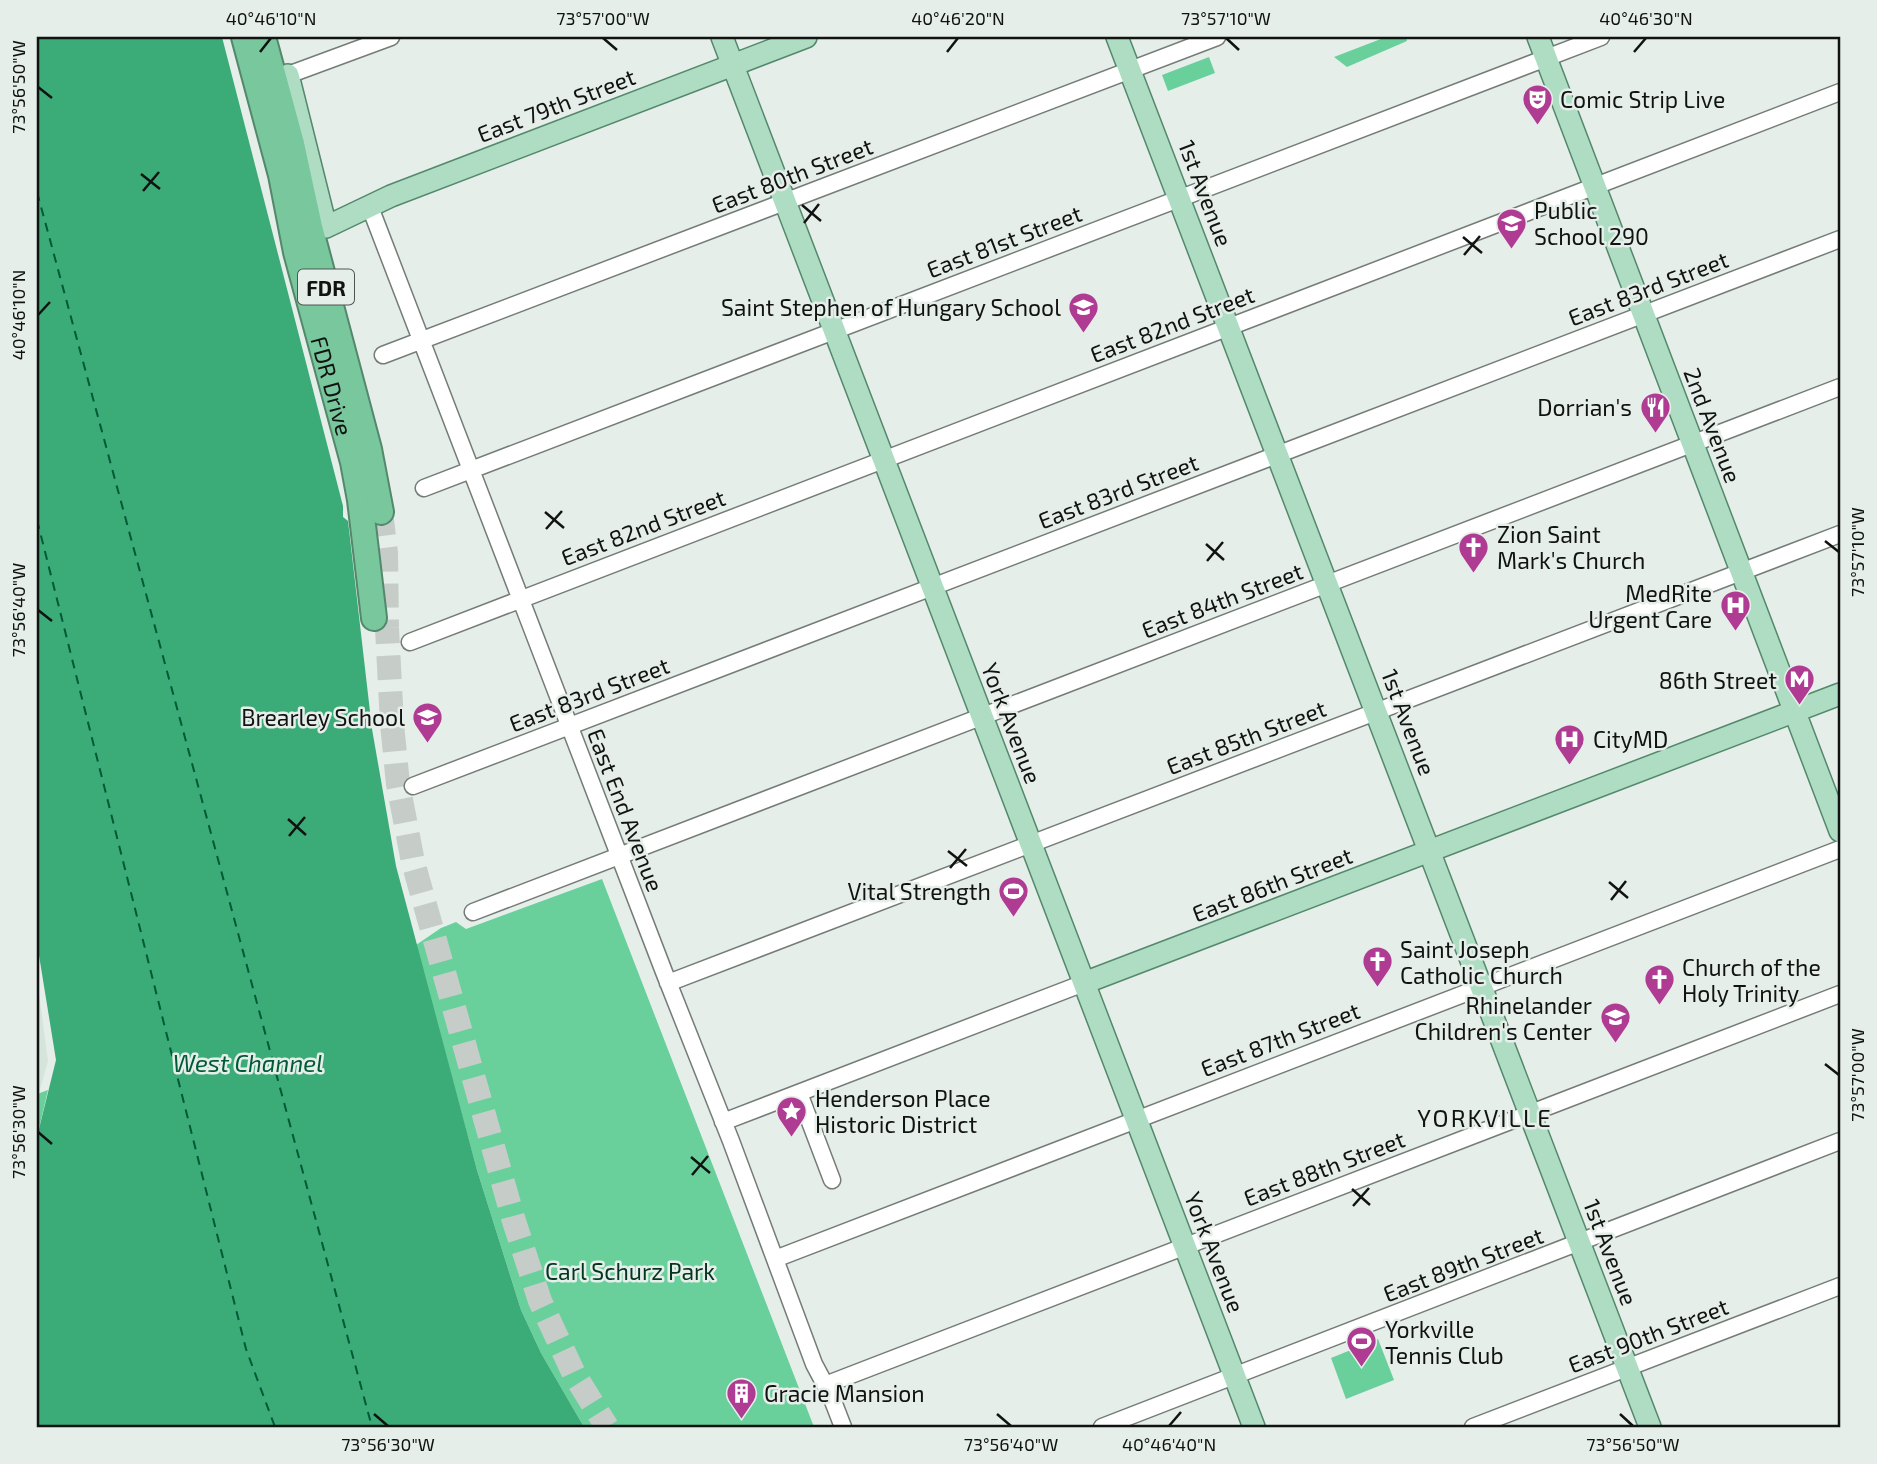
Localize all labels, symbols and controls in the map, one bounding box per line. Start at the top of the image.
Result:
text: 40°46'10"N [226,7,316,29]
text: 73°57'00"W [556,7,650,29]
text: 40°46'20"N [911,7,1005,29]
text: 73°57'10"W [1181,7,1271,29]
text: 40°46'30"N [1599,7,1693,29]
text: 73°56'50"W [7,40,29,134]
street label: East 79th Street [473,62,639,148]
theatre icon: Comic Strip Live [1520,82,1554,126]
place label: Comic Strip Live [1560,85,1725,113]
street label: East 80th Street [708,131,877,219]
street label: 1st Avenue [1173,136,1239,250]
place label: Public School 290 [1534,196,1649,250]
street label: East 81st Street [923,199,1086,283]
school or university icon: Public School 290 [1494,206,1528,250]
street label: East 83rd Street [1564,245,1732,331]
text: 40°46'10"N [7,270,29,360]
road number: FDR [298,270,354,304]
street label: East 82nd Street [1086,280,1258,368]
school or university icon: Saint Stephen of Hungary School [1067,290,1101,334]
place label: Saint Stephen of Hungary School [721,293,1061,321]
street label: FDR Drive [305,333,359,439]
street label: 2nd Avenue [1678,363,1748,487]
restaurant icon: Dorrian's [1638,390,1672,434]
place label: Dorrian's [1537,393,1632,421]
street label: East 83rd Street [1034,448,1202,534]
street label: East 82nd Street [557,483,729,571]
text: 73°57'10"W [1846,507,1868,597]
place label: Zion Saint Mark's Church [1497,520,1645,574]
church icon: Zion Saint Mark's Church [1457,530,1491,574]
street label: East 84th Street [1137,556,1307,644]
text: 73°56'40"W [7,563,29,657]
place label: MedRite Urgent Care [1588,579,1712,633]
hospital icon: MedRite Urgent Care [1718,589,1752,633]
street label: East 83rd Street [505,651,673,737]
street label: York Avenue [976,659,1048,787]
metro station icon: 86th Street [1783,663,1817,707]
street label: 1st Avenue [1376,665,1442,779]
place label: 86th Street [1659,666,1777,694]
street label: East 85th Street [1162,694,1330,780]
school or university icon: Brearley School [411,700,445,744]
place label: Brearley School [241,703,405,731]
hospital icon: CityMD [1553,722,1587,766]
street label: East End Avenue [582,725,670,895]
place label: CityMD [1593,725,1668,753]
street label: East 86th Street [1188,840,1356,927]
sports icon: Vital Strength [997,874,1031,918]
place label: Vital Strength [847,877,991,905]
place label: Saint Joseph Catholic Church [1400,935,1563,989]
church icon: Saint Joseph Catholic Church [1360,945,1394,989]
place label: Church of the Holy Trinity [1682,953,1821,1007]
church icon: Church of the Holy Trinity [1642,963,1676,1007]
place label: Rhinelander Children's Center [1415,991,1592,1045]
street label: East 87th Street [1197,996,1364,1082]
school or university icon: Rhinelander Children's Center [1598,1001,1632,1045]
text: 73°57'00"W [1846,1028,1868,1122]
water label: West Channel [173,1048,323,1077]
place label: Henderson Place Historic District [815,1084,991,1138]
text: 73°56'30"W [7,1085,29,1179]
place icon: Henderson Place Historic District [775,1094,809,1138]
district label: YORKVILLE [1417,1103,1553,1132]
street label: East 88th Street [1240,1124,1409,1212]
street label: York Avenue [1179,1188,1251,1316]
street label: 1st Avenue [1578,1195,1644,1309]
street label: East 89th Street [1379,1220,1547,1307]
park label: Carl Schurz Park [545,1257,715,1285]
street label: East 90th Street [1564,1292,1732,1378]
place label: Yorkville Tennis Club [1385,1315,1504,1369]
sports icon: Yorkville Tennis Club [1345,1325,1379,1369]
building icon: Gracie Mansion [724,1376,758,1420]
place label: Gracie Mansion [764,1379,925,1407]
text: 73°56'30"W [341,1433,435,1455]
text: 73°56'40"W [964,1433,1058,1455]
text: 40°46'40"N [1122,1433,1216,1455]
text: 73°56'50"W [1586,1433,1680,1455]

